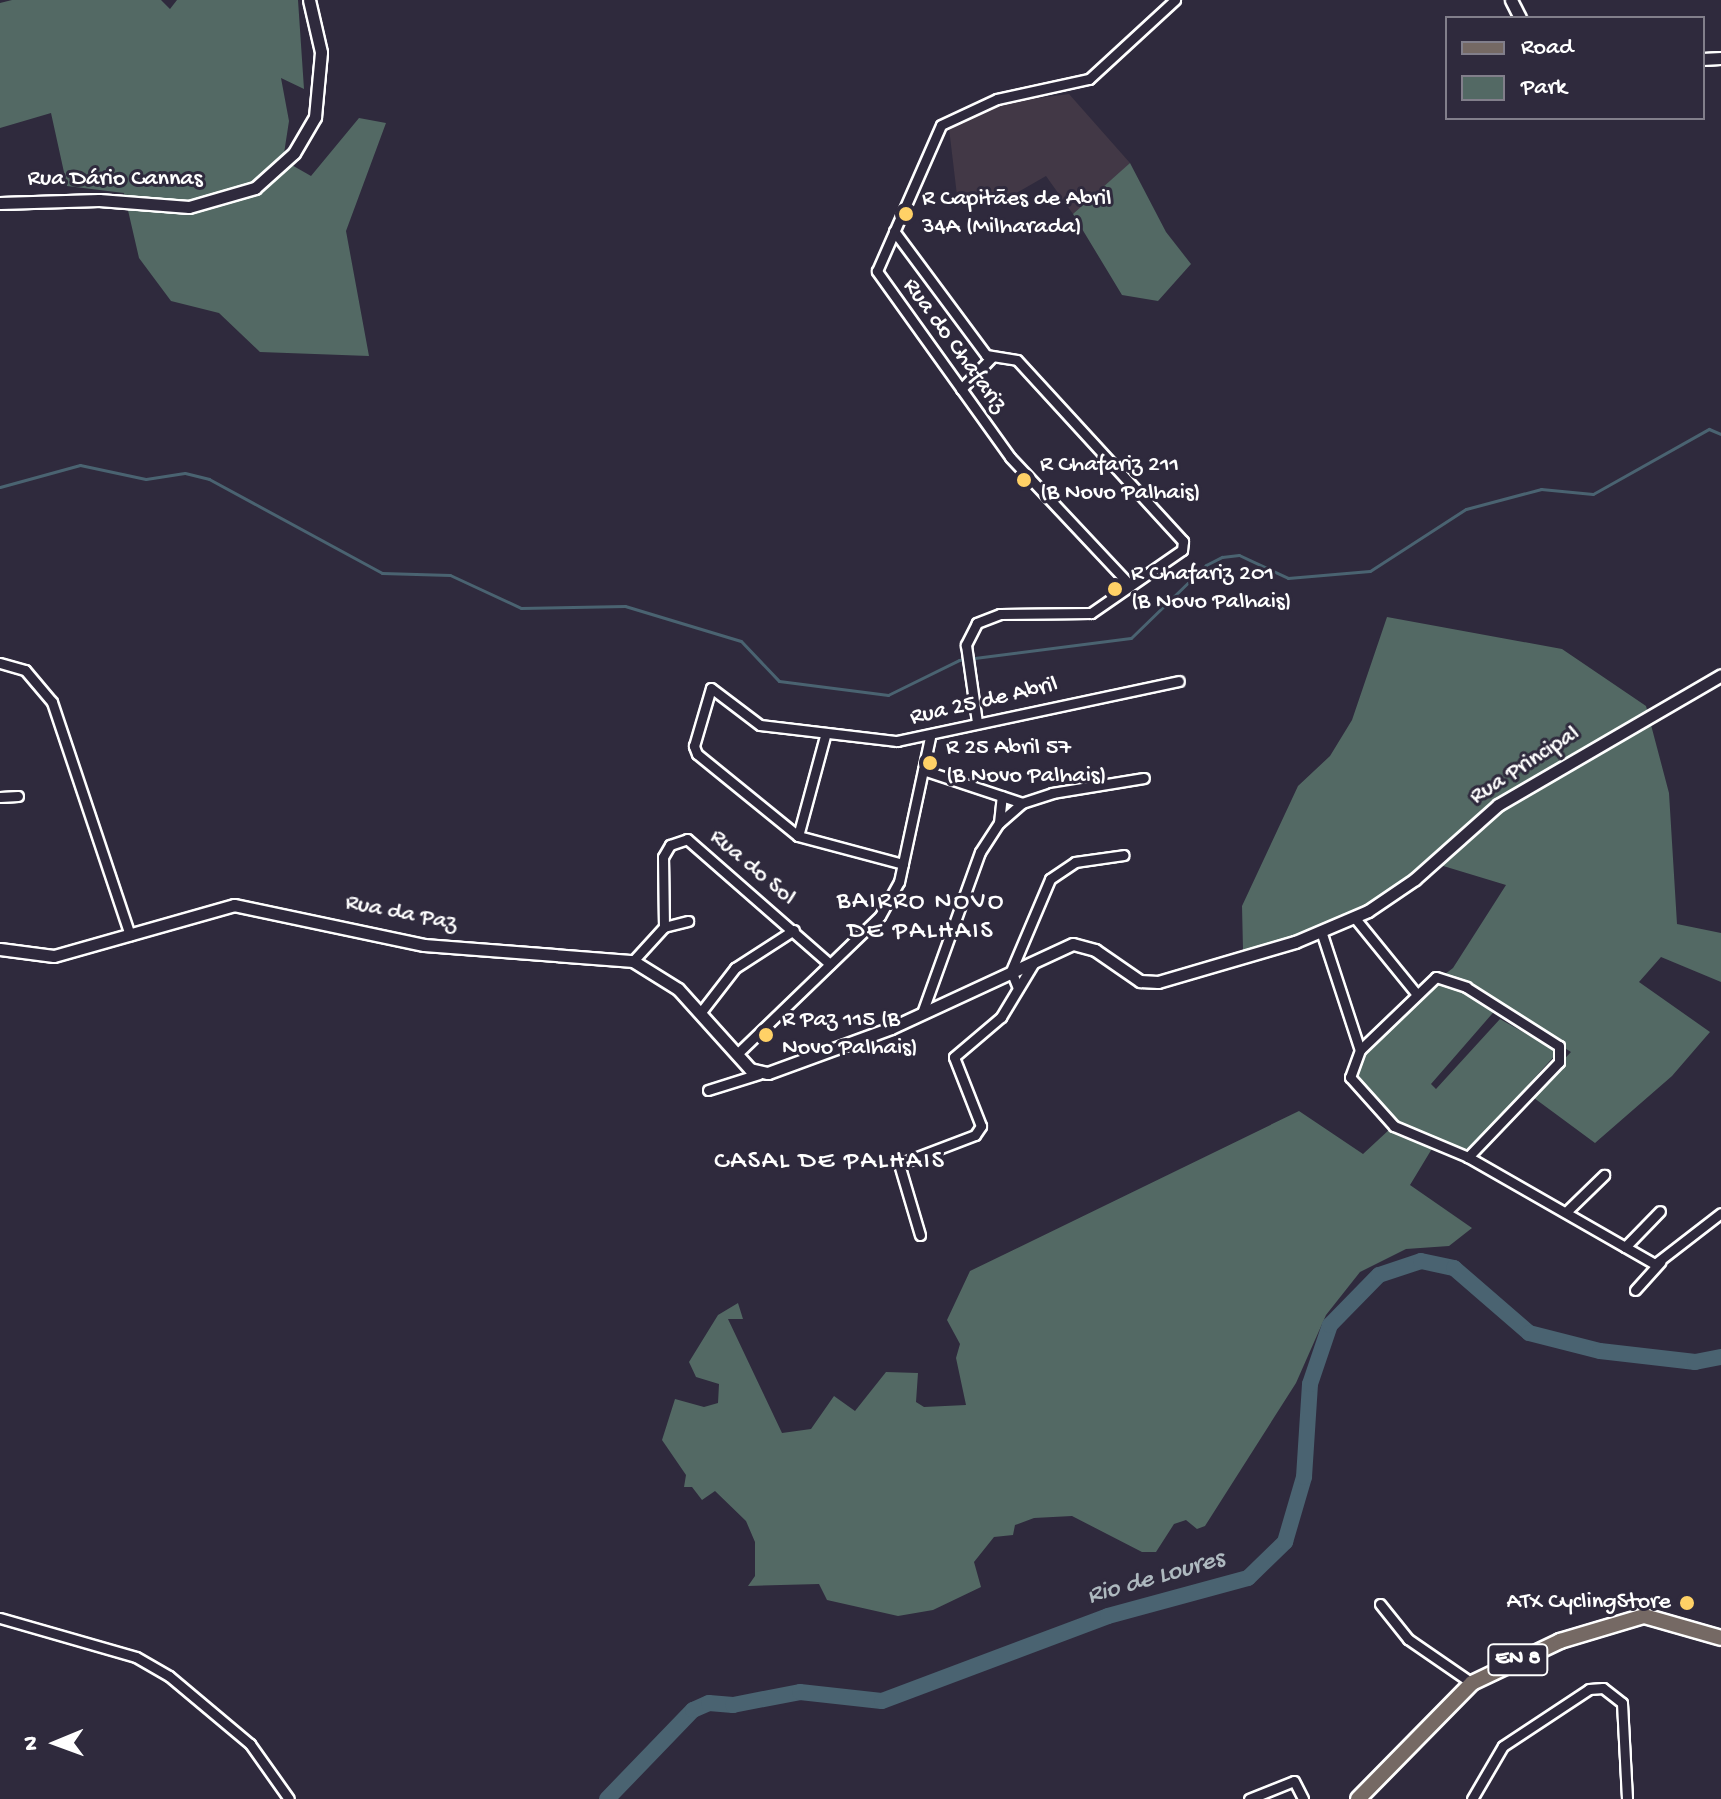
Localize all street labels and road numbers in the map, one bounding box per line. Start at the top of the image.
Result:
street label: Rua Dário Cannas [28,166,202,194]
street label: Rua do Chafariz [896,273,1012,419]
street label: Rua 25 de Abril [907,671,1061,733]
street label: Rua Principal [1465,720,1585,812]
street label: Rua do Sol [703,824,801,912]
street label: Rua da Paz [343,889,459,939]
road number: EN 8 [1486,1642,1550,1678]

